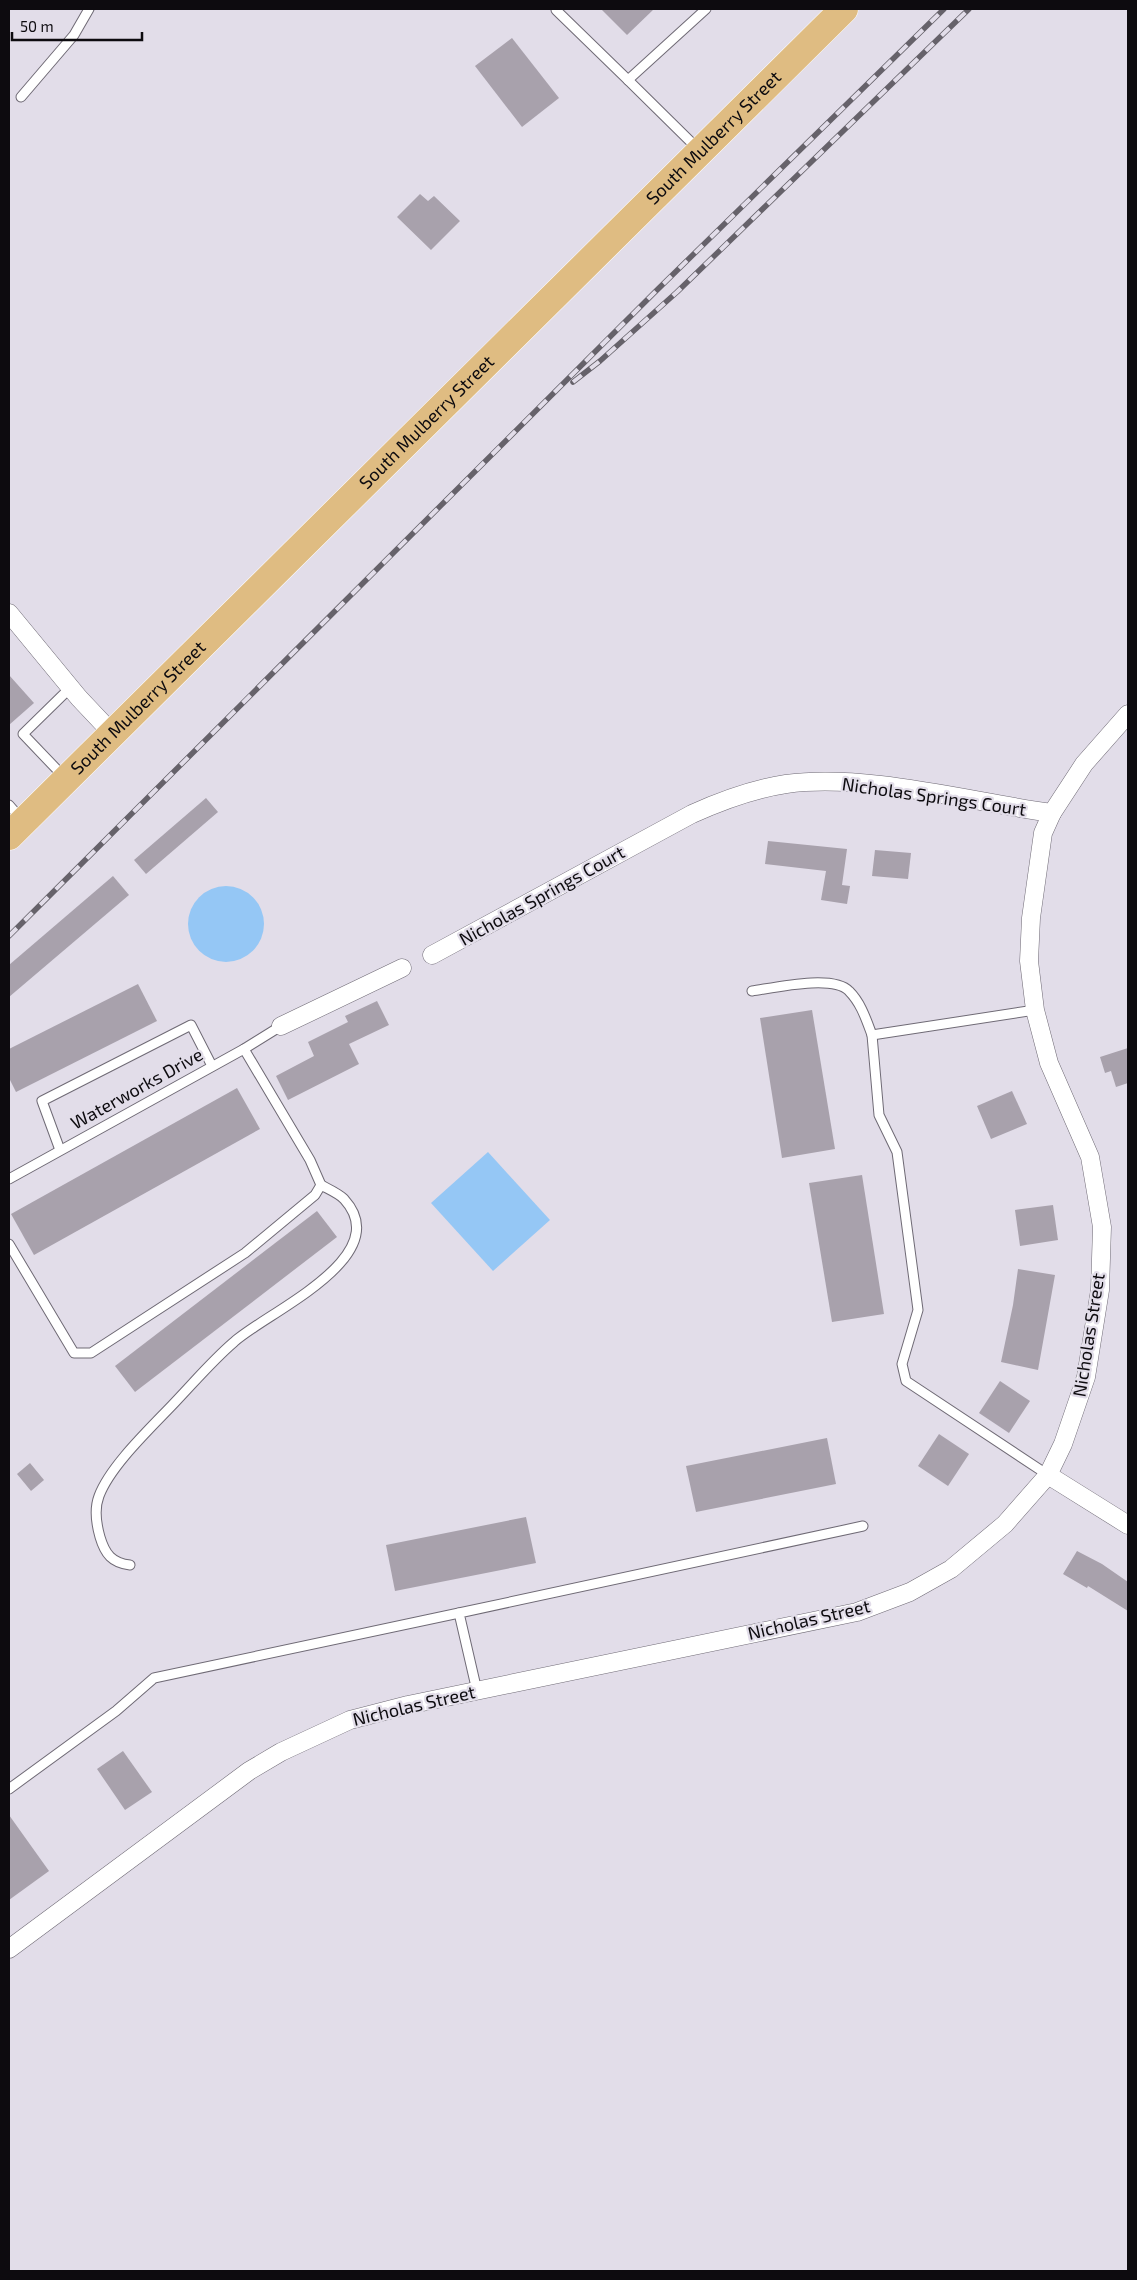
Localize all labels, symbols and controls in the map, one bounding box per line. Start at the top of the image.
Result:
scale bar [12,10,142,42]
text: 50 m [20,17,54,35]
street label: South Mulberry Street [641,66,785,209]
street label: South Mulberry Street [354,350,498,493]
street label: South Mulberry Street [66,636,210,779]
street label: Nicholas Springs Court [841,772,1028,820]
street label: Nicholas Springs Court [455,840,628,950]
street label: Waterworks Drive [67,1043,206,1134]
street label: Nicholas Street [1067,1271,1109,1398]
street label: Nicholas Street [745,1594,872,1644]
street label: Nicholas Street [350,1680,477,1730]

